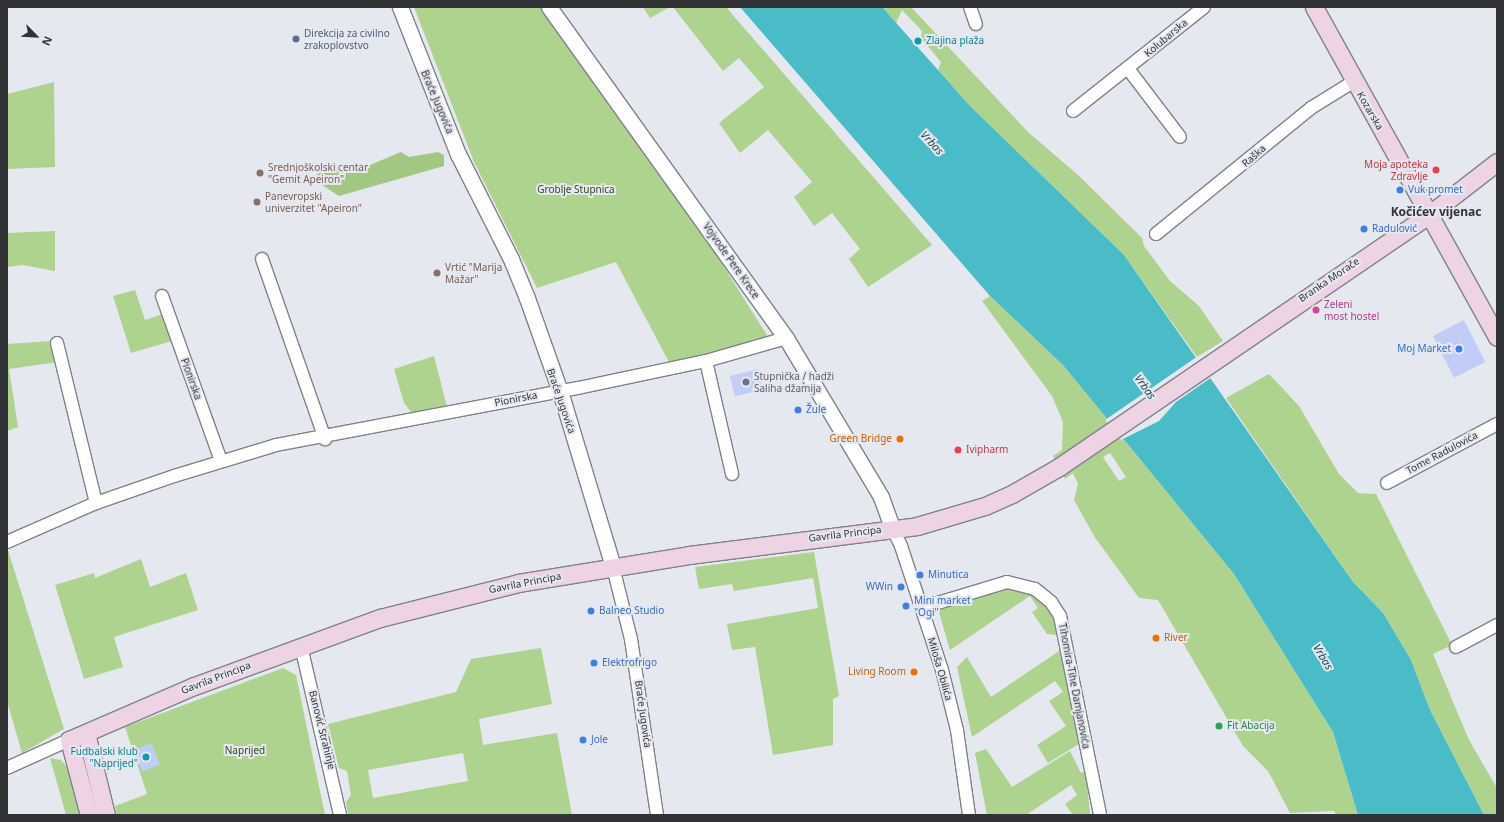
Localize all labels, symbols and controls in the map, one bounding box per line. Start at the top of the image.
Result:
north arrow [16,16,56,56]
street label: Kolubarska [1142,16,1190,60]
place label: Direkcija za civilno zrakoplovstvo [304,27,390,50]
text: N [39,34,56,48]
marker: Direkcija za civilno zrakoplovstvo [291,34,301,44]
place label: Zlajina plaža [926,35,984,47]
marker: Zlajina plaža [913,36,923,46]
street label: Braće Jugovića [418,68,456,136]
street label: Kozarska [1354,90,1386,132]
water label: Vrbas [918,128,946,158]
street label: Raška [1240,142,1268,170]
place label: Moja apoteka Zdravlje [1364,158,1428,182]
place label: Srednjoškolski centar "Gemit Apeiron" [268,161,368,184]
marker: Moja apoteka Zdravlje [1431,165,1441,175]
marker: Srednjoškolski centar "Gemit Apeiron" [255,168,265,178]
park label: Groblje Stupnica [537,184,615,196]
place label: Vuk promet [1408,184,1463,196]
marker: Vuk promet [1395,185,1405,195]
place label: Panevropski univerzitet "Apeiron" [265,190,362,214]
marker: Panevropski univerzitet "Apeiron" [252,197,262,207]
district label: Kočićev vijenac [1391,205,1481,219]
street label: Vojvode Pere Krece [700,221,762,301]
place label: Radulović [1372,223,1417,235]
marker: Radulović [1359,224,1369,234]
street label: Branka Morače [1296,255,1362,305]
place label: Vrtić "Marija Mažar" [445,261,502,284]
marker: Vrtić "Marija Mažar" [432,268,442,278]
place label: Zeleni most hostel [1324,298,1379,322]
marker: Zeleni most hostel [1311,305,1321,315]
place label: Moj Market [1397,343,1451,355]
marker: Moj Market [1454,344,1464,354]
street label: Pionirska [178,357,204,401]
street label: Braće Jugovića [544,367,578,435]
place label: Stupnička / hadži Saliha džamija [754,370,834,394]
water label: Vrbas [1132,372,1158,402]
marker: Stupnička / hadži Saliha džamija [741,377,751,387]
street label: Pionirska [494,389,538,409]
place label: Žule [806,404,826,416]
marker: Žule [793,405,803,415]
street label: Tome Radulovića [1404,429,1480,477]
place label: Green Bridge [830,433,892,445]
marker: Green Bridge [895,434,905,444]
place label: Ivipharm [966,444,1008,456]
marker: Ivipharm [953,445,963,455]
street label: Gavrila Principa [808,524,882,544]
place label: Minutica [928,569,969,581]
street label: Gavrila Principa [488,570,562,596]
marker: Minutica [915,570,925,580]
place label: WWin [866,581,893,593]
marker: WWin [896,582,906,592]
place label: Mini market "Ogi" [914,594,971,618]
marker: Mini market "Ogi" [901,601,911,611]
place label: Balneo Studio [599,605,664,617]
marker: Balneo Studio [586,606,596,616]
street label: Tihomira-Tihe Damjanovića [1056,622,1092,750]
place label: River [1164,632,1188,644]
marker: River [1151,633,1161,643]
street label: Miloša Obilića [925,636,955,702]
water label: Vrbas [1310,642,1336,672]
place label: Elektrofrigo [602,657,657,669]
marker: Elektrofrigo [589,658,599,668]
street label: Gavrila Principa [180,659,252,697]
place label: Living Room [848,666,906,678]
marker: Living Room [909,667,919,677]
street label: Braće Jugovića [632,679,654,749]
street label: Banović Strahinje [306,689,338,771]
place label: Fit Abacija [1227,720,1275,732]
marker: Fit Abacija [1214,721,1224,731]
place label: Jole [591,734,608,746]
marker: Jole [578,735,588,745]
place label: Fudbalski klub "Naprijed" [71,745,138,768]
park label: Naprijed [225,745,265,757]
marker: Fudbalski klub "Naprijed" [141,752,151,762]

